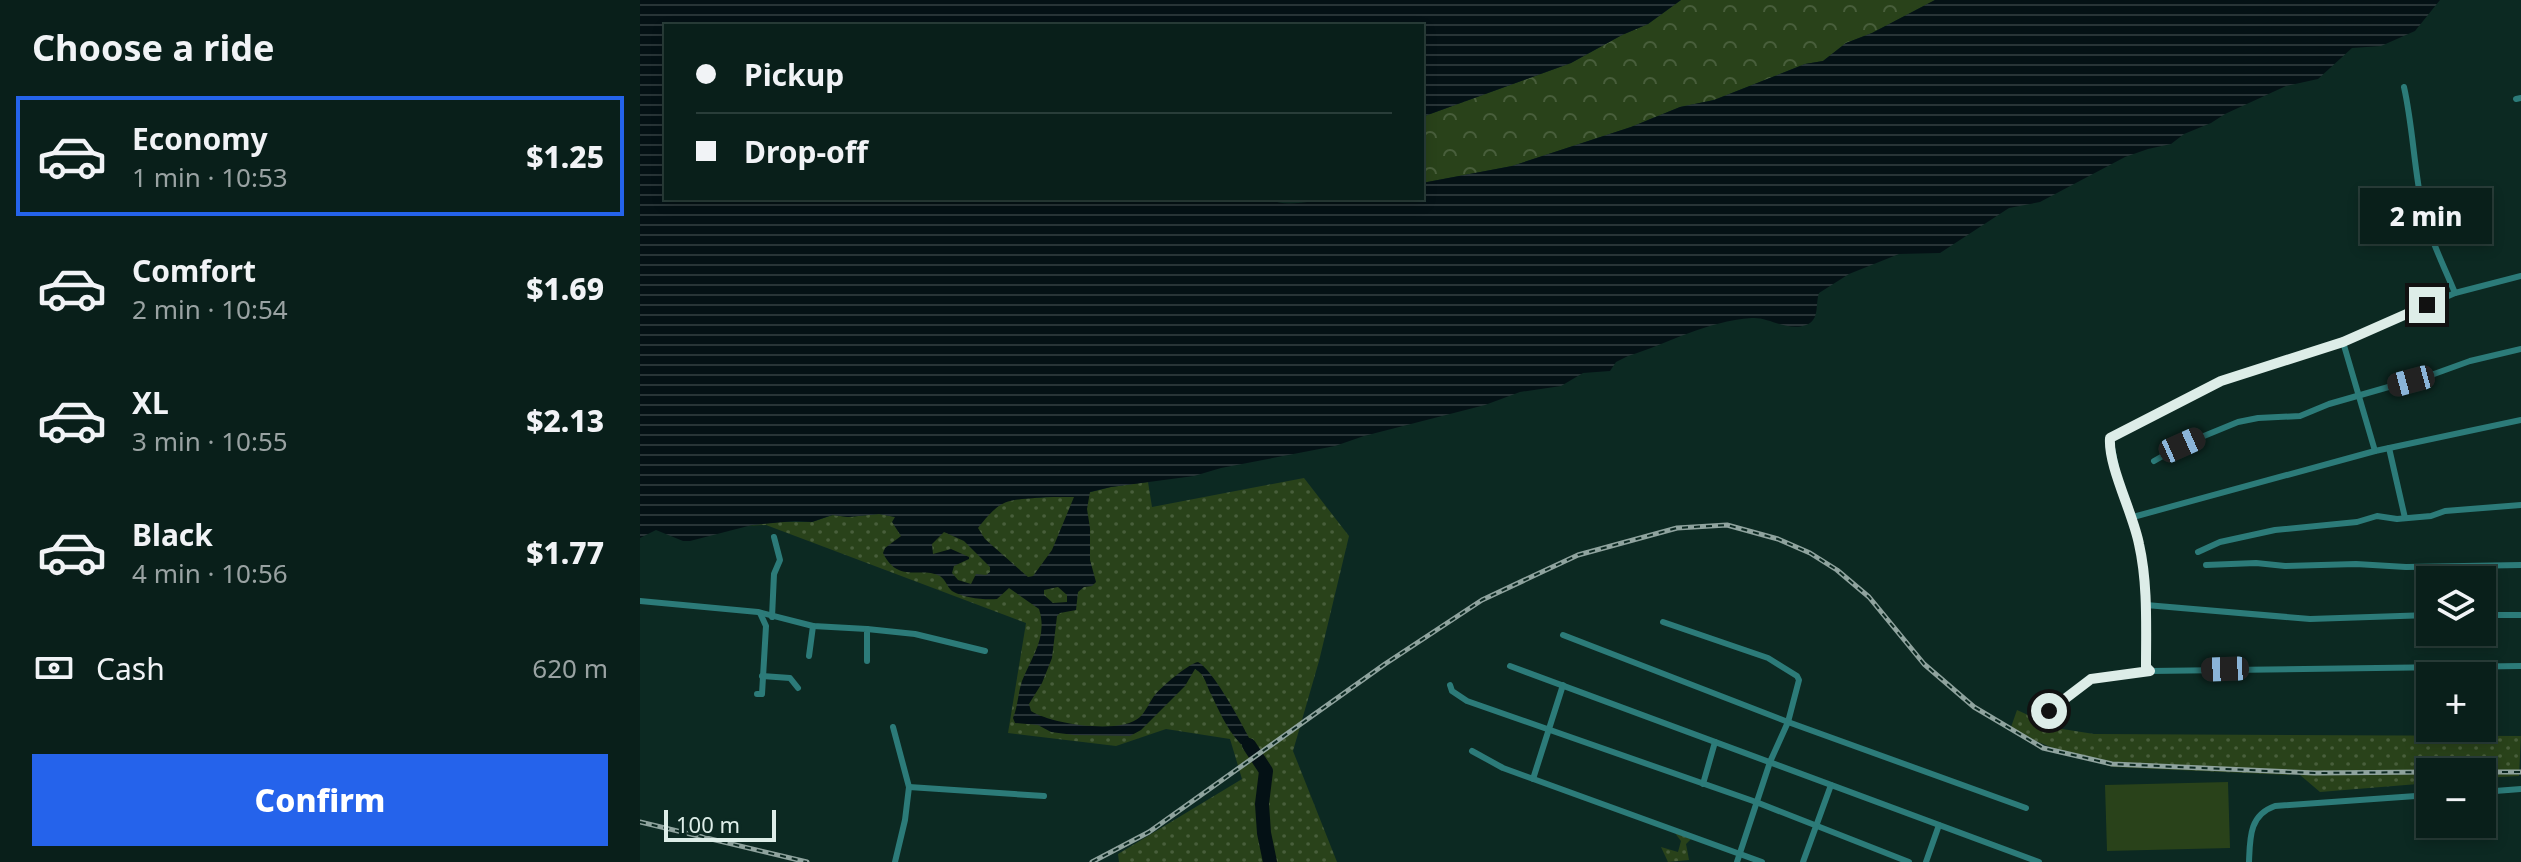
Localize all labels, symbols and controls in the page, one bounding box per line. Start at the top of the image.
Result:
text: Choose a ride [32,23,274,72]
text: Pickup [744,54,844,95]
text: Economy [132,118,268,159]
icon: car [36,120,108,192]
text: Drop-off [744,131,868,172]
text: $1.25 [526,136,604,177]
text: 1 min · 10:53 [132,159,288,195]
callout: 2 min [2361,189,2493,245]
text: 2 min [2390,198,2462,234]
text: Comfort [132,250,256,291]
icon: car [36,252,108,324]
text: $1.69 [526,268,604,309]
route end [2409,287,2445,323]
text: 2 min · 10:54 [132,291,288,327]
car [2385,363,2437,399]
text: XL [132,382,169,423]
icon: car [36,384,108,456]
text: $2.13 [526,400,604,441]
text: 3 min · 10:55 [132,423,288,459]
car [2155,424,2209,466]
text: Black [132,514,213,555]
icon: car [36,516,108,588]
text: $1.77 [526,532,604,573]
text: 4 min · 10:56 [132,555,288,591]
map controls [2416,566,2496,838]
button: layers [2416,566,2496,646]
icon: cash [32,646,76,690]
text: Cash [96,648,165,689]
text: 620 m [532,650,608,686]
car [2201,656,2249,682]
button: + [2416,662,2496,742]
route start [2031,693,2067,729]
button: Confirm [32,754,608,846]
button: − [2416,758,2496,838]
scale bar [664,806,776,842]
text: 100 m [676,809,740,839]

